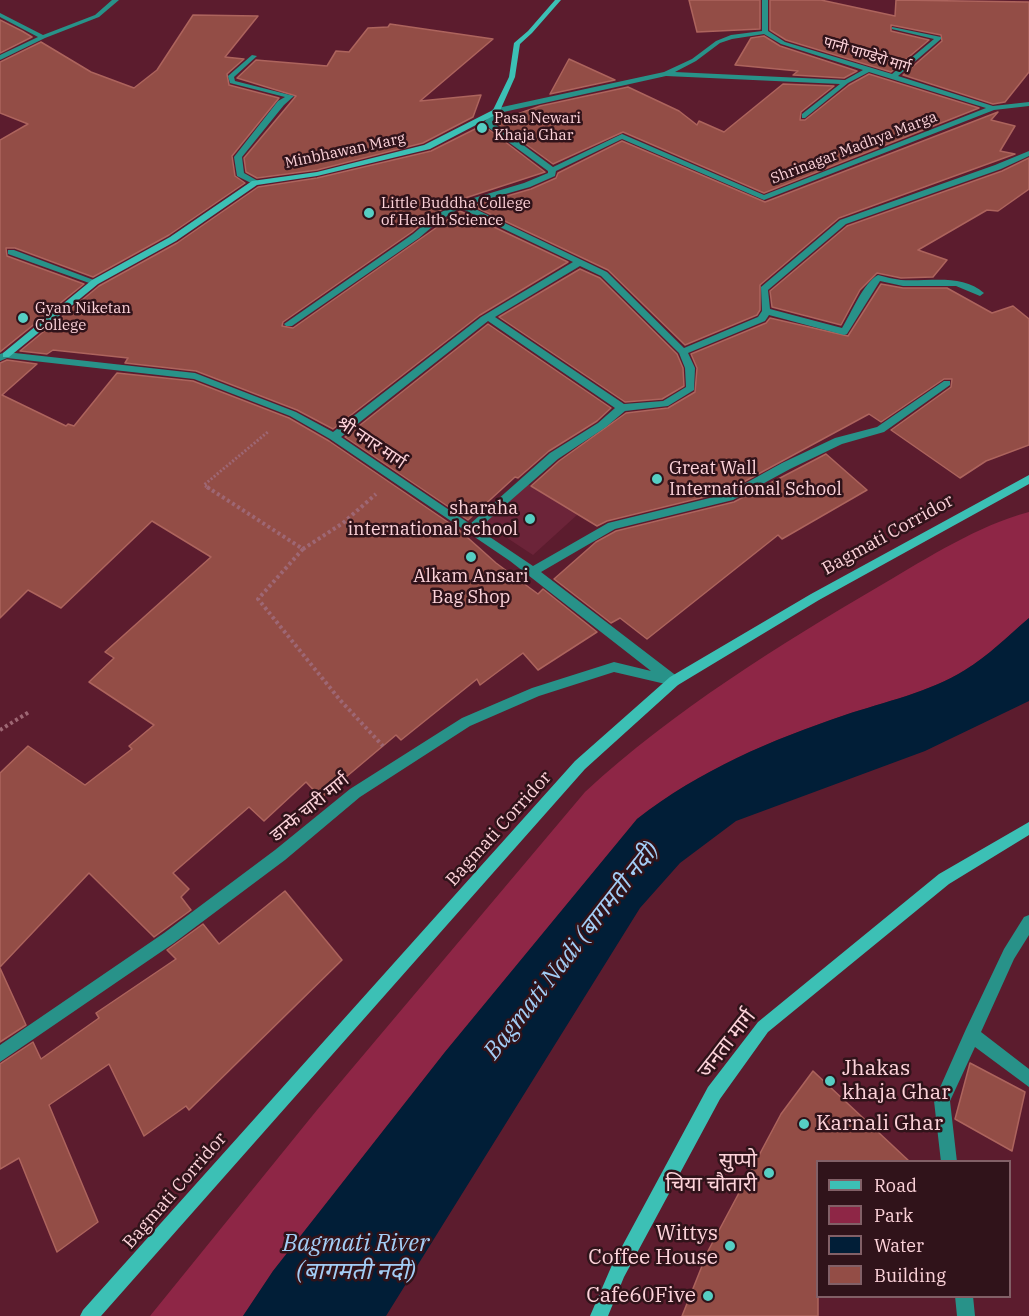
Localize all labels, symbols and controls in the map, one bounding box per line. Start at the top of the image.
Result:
street label: पानी पाण्डेरो मार्ग [821,33,913,77]
street label: Shrinagar Madhya Marga [768,108,940,188]
place label: Pasa Newari Khaja Ghar [494,110,581,145]
marker: Pasa Newari Khaja Ghar [475,121,489,135]
street label: Minbhawan Marg [283,129,407,173]
place label: Little Buddha College of Health Science [381,195,531,230]
marker: Little Buddha College of Health Science [362,206,376,220]
place label: Gyan Niketan College [35,300,131,335]
marker: Gyan Niketan College [16,311,30,325]
street label: श्री नगर मार्ग [332,412,410,474]
place label: Great Wall International School [669,458,842,500]
marker: Great Wall International School [650,472,664,486]
street label: Bagmati Corridor [819,490,957,580]
place label: sharaha international school [347,498,518,540]
marker: sharaha international school [523,512,537,526]
marker: Alkam Ansari Bag Shop [464,550,478,564]
place label: Alkam Ansari Bag Shop [413,566,529,608]
street label: Bagmati Corridor [442,767,556,891]
street label: डान्फे चारी मार्ग [266,770,354,846]
water label: Bagmati Nadi (बागमती नदी) [478,837,666,1065]
street label: जनता मार्ग [693,1005,761,1083]
place label: Jhakas khaja Ghar [842,1056,951,1106]
marker: Jhakas khaja Ghar [823,1074,837,1088]
place label: Karnali Ghar [816,1111,943,1137]
marker: Karnali Ghar [797,1117,811,1131]
street label: Bagmati Corridor [119,1128,231,1254]
place label: सुप्पो चिया चौतारी [666,1148,757,1198]
legend [816,1160,1011,1298]
marker: सुप्पो चिया चौतारी [762,1166,776,1180]
text: Road [874,1174,917,1197]
text: Park [874,1204,913,1227]
place label: Wittys Coffee House [588,1221,718,1271]
water label: Bagmati River (बागमती नदी) [282,1230,430,1286]
text: Water [874,1234,924,1257]
marker: Wittys Coffee House [723,1239,737,1253]
text: Building [874,1264,946,1287]
place label: Cafe60Five [586,1283,696,1309]
marker: Cafe60Five [701,1289,715,1303]

